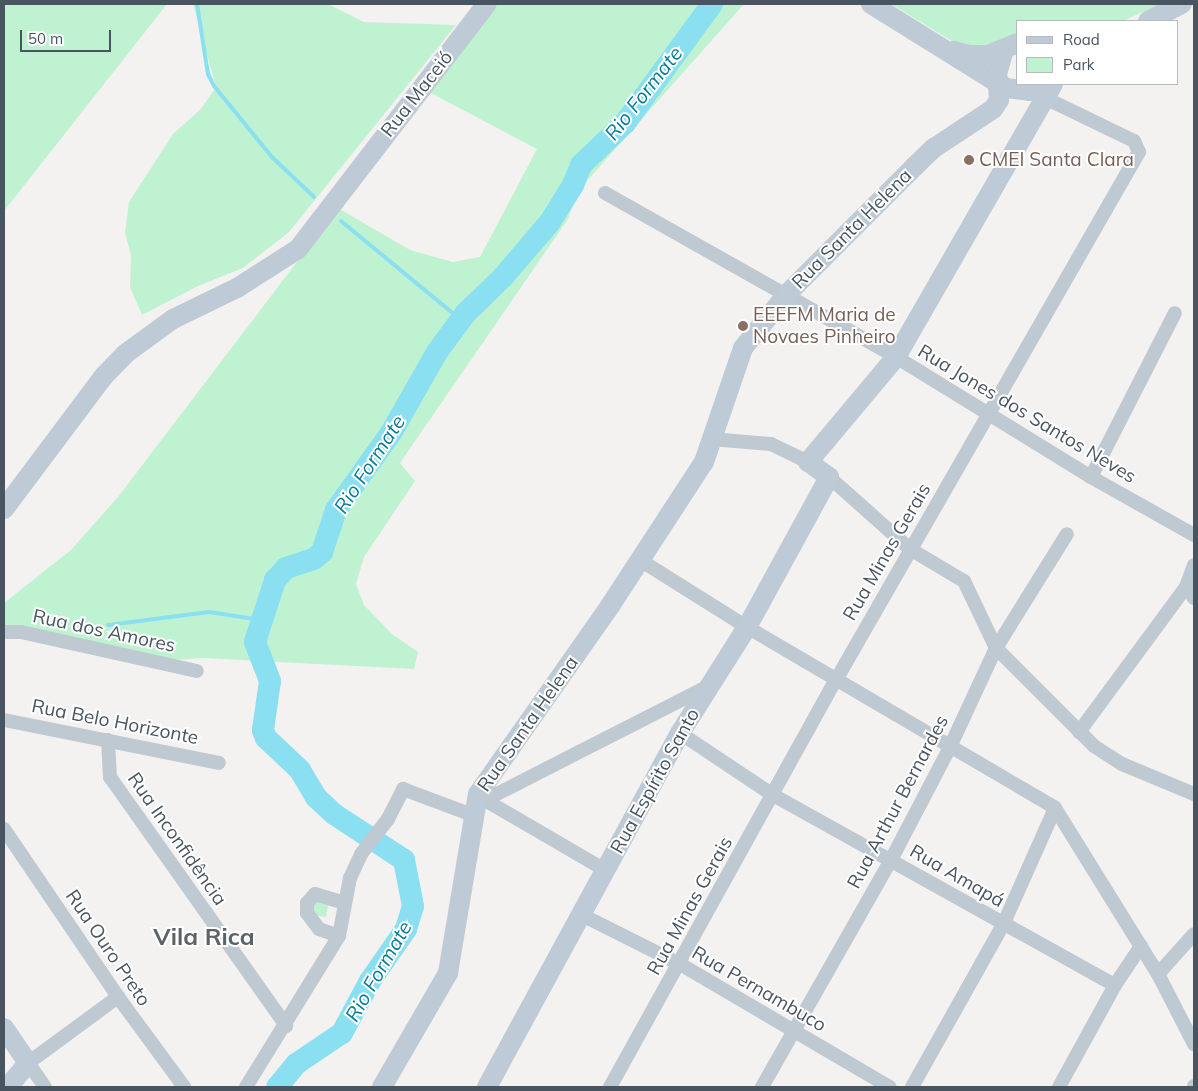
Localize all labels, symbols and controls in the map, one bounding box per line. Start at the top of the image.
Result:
scale bar [22,20,114,52]
legend [1016,20,1178,85]
text: 50 m [28,29,63,48]
text: Road [1063,30,1100,49]
water label: Rio Formate [599,41,687,145]
street label: Rua Maceió [376,46,458,142]
text: Park [1063,55,1095,74]
place label: CMEI Santa Clara [979,149,1134,171]
marker: CMEI Santa Clara [963,154,975,166]
street label: Rua Santa Helena [787,164,917,294]
place label: EEEFM Maria de Novaes Pinheiro [753,304,896,348]
marker: EEEFM Maria de Novaes Pinheiro [737,320,749,332]
street label: Rua Jones dos Santos Neves [914,340,1140,488]
water label: Rio Formate [328,410,410,518]
street label: Rua Minas Gerais [838,479,936,625]
street label: Rua dos Amores [31,605,177,657]
street label: Rua Santa Helena [473,652,583,796]
street label: Rua Belo Horizonte [30,695,200,749]
street label: Rua Espírito Santo [606,704,704,858]
street label: Rua Arthur Bernardes [843,711,953,893]
street label: Rua Inconfidência [123,768,231,910]
street label: Rua Minas Gerais [643,833,737,979]
street label: Rua Amapá [906,840,1008,912]
street label: Rua Ouro Preto [61,886,155,1010]
water label: Rio Formate [340,916,416,1026]
district label: Vila Rica [153,923,255,951]
street label: Rua Pernambuco [688,941,830,1037]

